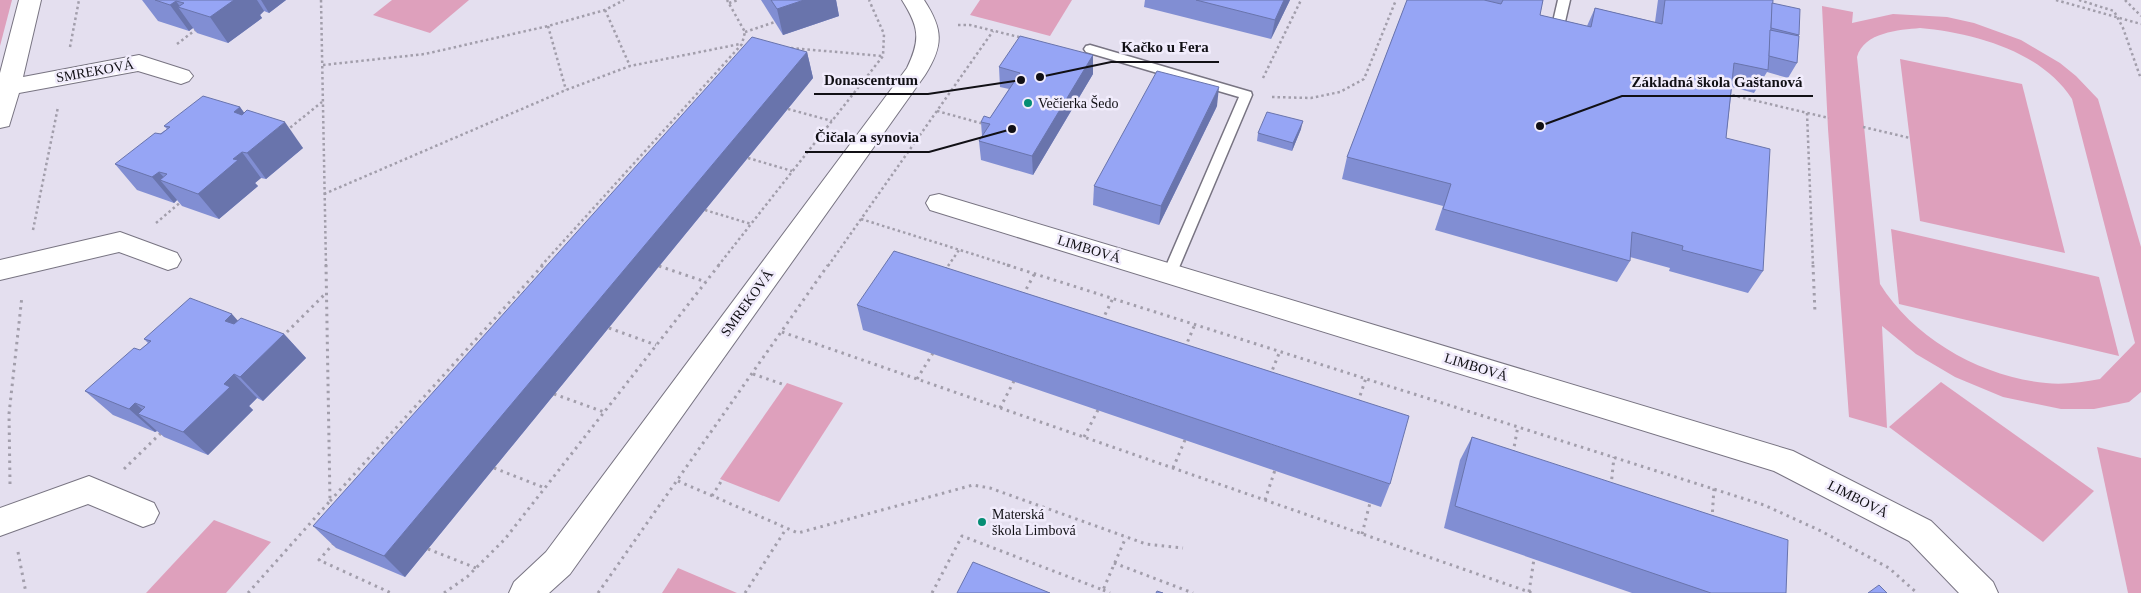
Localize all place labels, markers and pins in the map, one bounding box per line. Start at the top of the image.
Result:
callout: Kačko u Fera [1111,32,1219,62]
callout: Donascentrum [814,64,928,94]
callout: Základná škola Gaštanová [1622,66,1813,96]
place label: Večierka Šedo [1038,95,1118,111]
marker: Večierka Šedo [1022,97,1034,109]
callout: Čičala a synovia [805,122,929,152]
place label: Materská škola Limbová [992,507,1076,538]
marker: Materská škola Limbová [976,516,988,528]

